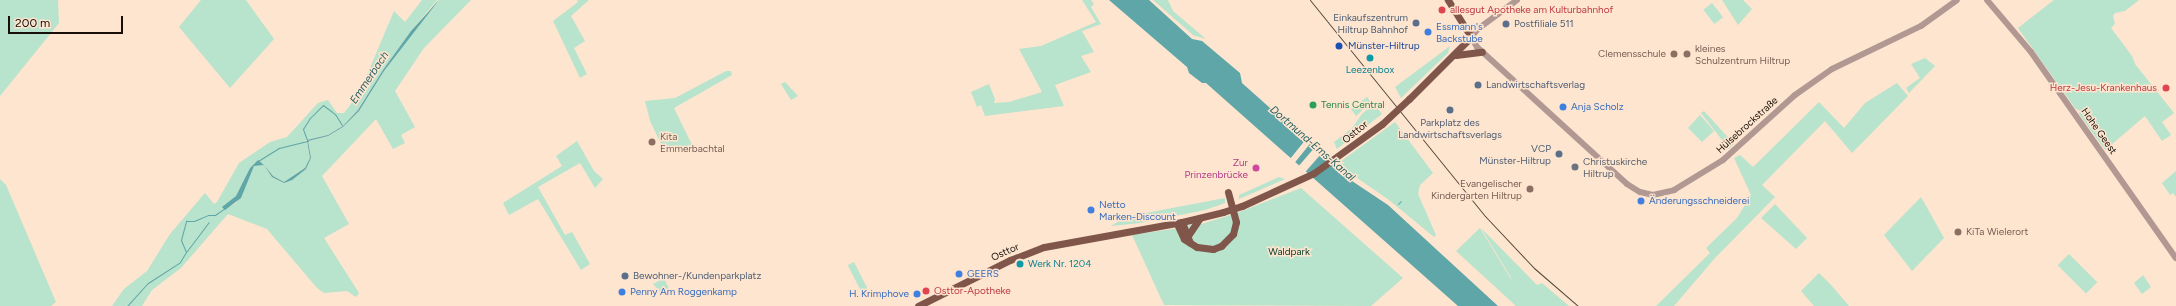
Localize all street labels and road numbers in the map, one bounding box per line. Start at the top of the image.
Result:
street label: Hülsebrockstraße [1714,94,1780,156]
street label: Hohe Geest [2079,106,2119,156]
street label: Osttor [1340,118,1370,146]
street label: Osttor [989,241,1021,263]

